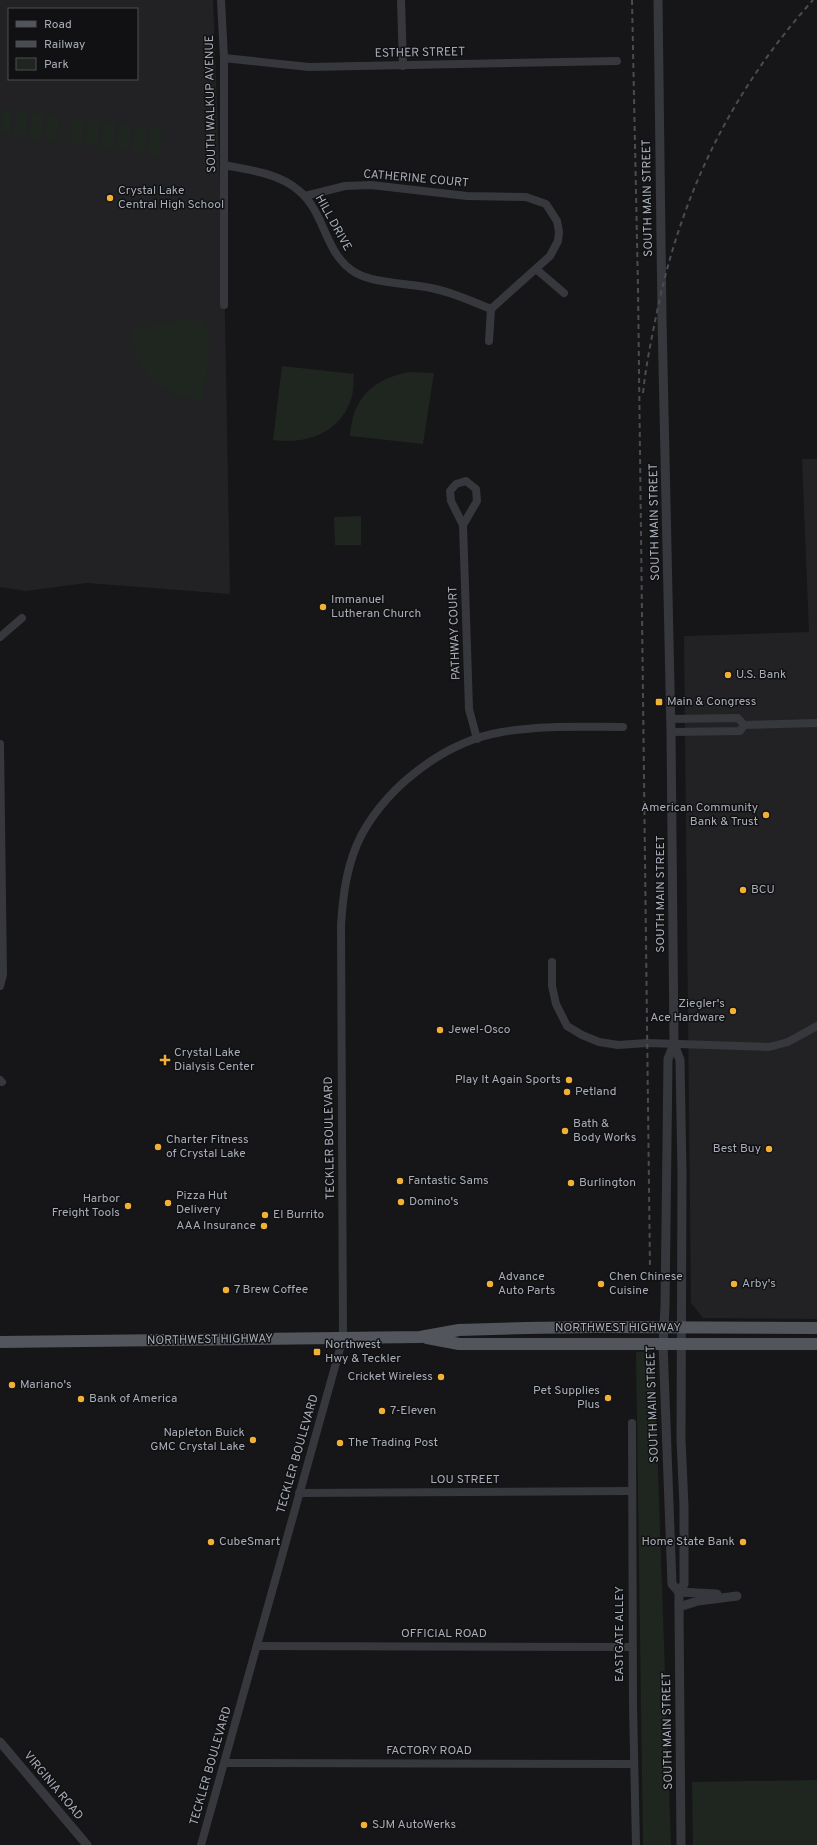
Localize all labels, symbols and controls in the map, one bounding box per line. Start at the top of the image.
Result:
legend [8,8,138,80]
text: Road [44,17,72,33]
street label: SOUTH WALKUP AVENUE [202,35,220,173]
text: Railway [44,37,85,53]
street label: ESTHER STREET [375,44,465,62]
text: Park [44,57,69,73]
street label: SOUTH MAIN STREET [639,139,657,257]
street label: CATHERINE COURT [363,166,469,192]
place label: Crystal Lake Central High School [118,183,224,213]
street label: HILL DRIVE [311,192,355,254]
marker: Crystal Lake Central High School [105,193,115,203]
street label: SOUTH MAIN STREET [646,463,664,581]
street label: PATHWAY COURT [445,586,465,680]
place label: Immanuel Lutheran Church [331,592,421,622]
marker: Immanuel Lutheran Church [318,602,328,612]
place label: U.S. Bank [736,667,786,683]
marker: U.S. Bank [723,670,733,680]
place label: Main & Congress [667,694,756,710]
marker: Main & Congress [654,697,664,707]
place label: American Community Bank & Trust [641,800,758,830]
marker: American Community Bank & Trust [761,810,771,820]
street label: SOUTH MAIN STREET [653,835,669,953]
place label: BCU [751,882,775,898]
marker: BCU [738,885,748,895]
place label: Ziegler's Ace Hardware [650,996,725,1026]
marker: Ziegler's Ace Hardware [728,1006,738,1016]
place label: Jewel-Osco [448,1022,511,1038]
marker: Jewel-Osco [435,1025,445,1035]
place label: Crystal Lake Dialysis Center [174,1045,255,1075]
marker: Crystal Lake Dialysis Center [159,1054,171,1066]
place label: Play It Again Sports [455,1072,561,1088]
marker: Play It Again Sports [564,1075,574,1085]
street label: TECKLER BOULEVARD [321,1076,339,1200]
place label: Petland [575,1084,617,1100]
marker: Petland [562,1087,572,1097]
place label: Bath & Body Works [573,1116,636,1146]
marker: Bath & Body Works [560,1126,570,1136]
place label: Charter Fitness of Crystal Lake [166,1132,249,1162]
place label: Best Buy [713,1141,761,1157]
marker: Charter Fitness of Crystal Lake [153,1142,163,1152]
marker: Best Buy [764,1144,774,1154]
place label: Fantastic Sams [408,1173,489,1189]
place label: Burlington [579,1175,636,1191]
marker: Fantastic Sams [395,1176,405,1186]
marker: Burlington [566,1178,576,1188]
place label: Pizza Hut Delivery [176,1188,228,1218]
place label: Harbor Freight Tools [52,1191,120,1221]
place label: Domino's [409,1194,459,1210]
marker: Domino's [396,1197,406,1207]
marker: Pizza Hut Delivery [163,1198,173,1208]
marker: Harbor Freight Tools [123,1201,133,1211]
place label: El Burrito [273,1207,325,1223]
marker: El Burrito [260,1210,270,1220]
place label: AAA Insurance [176,1218,256,1234]
marker: AAA Insurance [259,1221,269,1231]
place label: Advance Auto Parts [498,1269,555,1299]
place label: Chen Chinese Cuisine [609,1269,683,1299]
place label: Arby's [742,1276,776,1292]
marker: Advance Auto Parts [485,1279,495,1289]
marker: Chen Chinese Cuisine [596,1279,606,1289]
marker: Arby's [729,1279,739,1289]
place label: 7 Brew Coffee [234,1282,308,1298]
marker: 7 Brew Coffee [221,1285,231,1295]
street label: NORTHWEST HIGHWAY [555,1320,681,1336]
street label: NORTHWEST HIGHWAY [147,1331,273,1349]
place label: Northwest Hwy & Teckler [325,1337,401,1367]
street label: SOUTH MAIN STREET [643,1345,663,1463]
marker: Northwest Hwy & Teckler [312,1347,322,1357]
place label: Cricket Wireless [347,1369,433,1385]
marker: Cricket Wireless [436,1372,446,1382]
place label: Mariano's [20,1377,72,1393]
marker: Mariano's [7,1380,17,1390]
place label: Pet Supplies Plus [533,1383,600,1413]
place label: Bank of America [89,1391,177,1407]
street label: TECKLER BOULEVARD [273,1392,323,1516]
marker: Pet Supplies Plus [603,1393,613,1403]
marker: Bank of America [76,1394,86,1404]
place label: 7-Eleven [390,1403,436,1419]
marker: 7-Eleven [377,1406,387,1416]
place label: Napleton Buick GMC Crystal Lake [150,1425,245,1455]
marker: Napleton Buick GMC Crystal Lake [248,1435,258,1445]
place label: The Trading Post [348,1435,438,1451]
marker: The Trading Post [335,1438,345,1448]
street label: LOU STREET [430,1472,500,1488]
place label: CubeSmart [219,1534,280,1550]
place label: Home State Bank [641,1534,735,1550]
marker: CubeSmart [206,1537,216,1547]
marker: Home State Bank [738,1537,748,1547]
street label: EASTGATE ALLEY [612,1586,628,1682]
street label: OFFICIAL ROAD [401,1626,487,1642]
street label: SOUTH MAIN STREET [659,1672,677,1790]
street label: TECKLER BOULEVARD [186,1704,236,1828]
street label: FACTORY ROAD [386,1743,472,1759]
street label: VIRGINIA ROAD [20,1748,86,1824]
place label: SJM AutoWerks [372,1817,456,1833]
marker: SJM AutoWerks [359,1820,369,1830]

